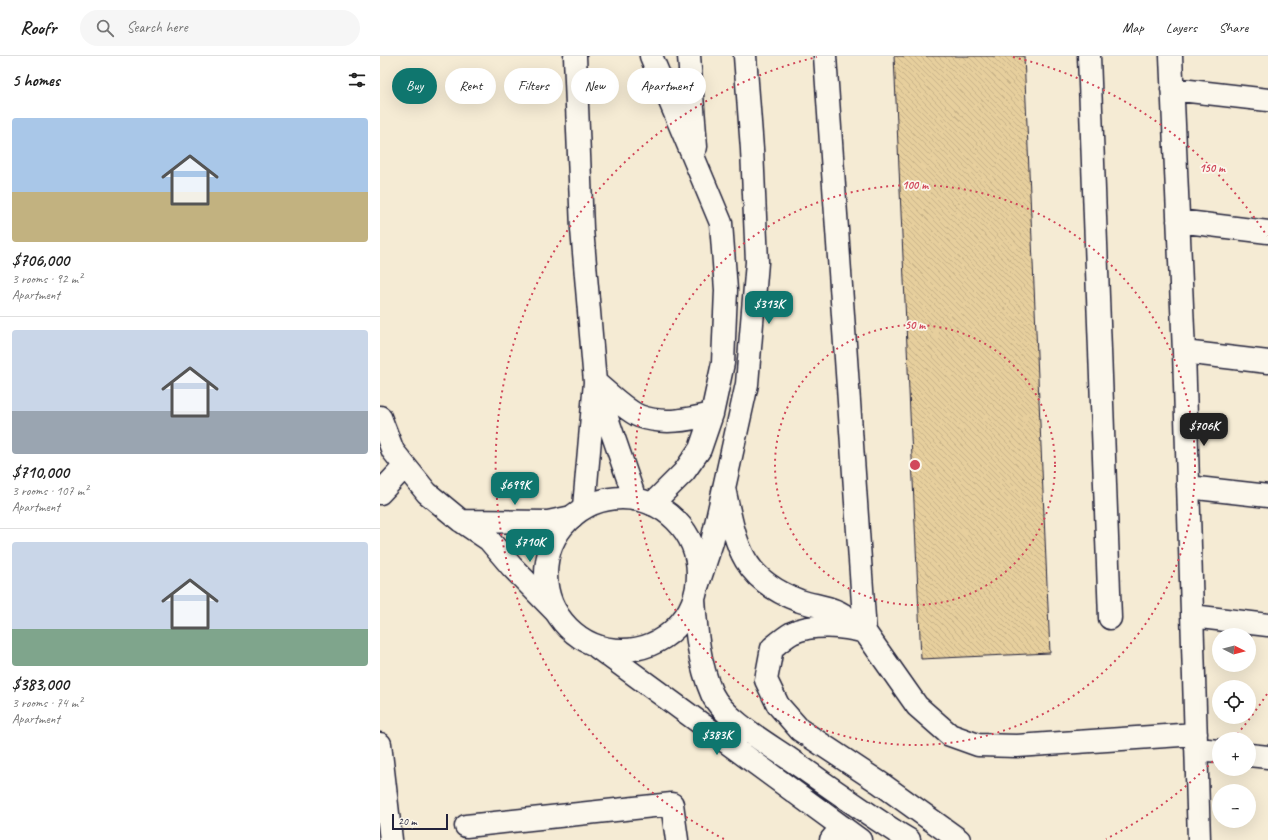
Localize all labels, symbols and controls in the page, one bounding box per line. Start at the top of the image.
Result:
search box [80,10,360,46]
text: Roofr [20,16,56,40]
icon: search [94,17,116,39]
text: Search here [126,18,188,37]
text: Map [1122,19,1144,36]
text: Layers [1166,19,1197,36]
text: Share [1219,19,1248,36]
chip: Buy [392,68,437,104]
chip: Rent [445,68,496,104]
chip: Filters [504,68,563,104]
chip: New [571,68,619,104]
chip: Apartment [627,68,706,104]
icon: filters [346,69,368,91]
text: 5 homes [12,70,60,91]
icon: home [154,144,226,216]
text: 150 m [1199,160,1226,176]
text: 100 m [902,177,929,193]
text: $706,000 [12,250,69,271]
text: 3 rooms · 92 m² [12,271,82,287]
text: Apartment [12,287,60,303]
pin: $313K [741,291,797,325]
text: $313K [754,296,784,312]
text: 50 m [905,317,926,333]
icon: home [154,356,226,428]
pin: $706K [1176,413,1232,447]
text: $706K [1189,418,1219,434]
centre of rings [908,458,922,472]
text: $710,000 [12,462,69,483]
pin: $699K [487,472,543,506]
text: $699K [500,477,530,493]
text: 3 rooms · 107 m² [12,483,88,499]
text: Apartment [12,499,60,515]
pin: $710K [502,529,558,563]
text: $710K [515,534,545,550]
icon: home [154,568,226,640]
north arrow [1212,628,1256,672]
map controls [1212,628,1256,828]
text: $383,000 [12,674,69,695]
button: locate [1212,680,1256,724]
text: 3 rooms · 74 m² [12,695,82,711]
text: Apartment [12,711,60,727]
pin: $383K [689,722,745,756]
text: $383K [702,727,732,743]
button: + [1212,732,1256,776]
button: − [1212,784,1256,828]
scale bar [392,812,448,831]
text: 20 m [398,814,417,828]

